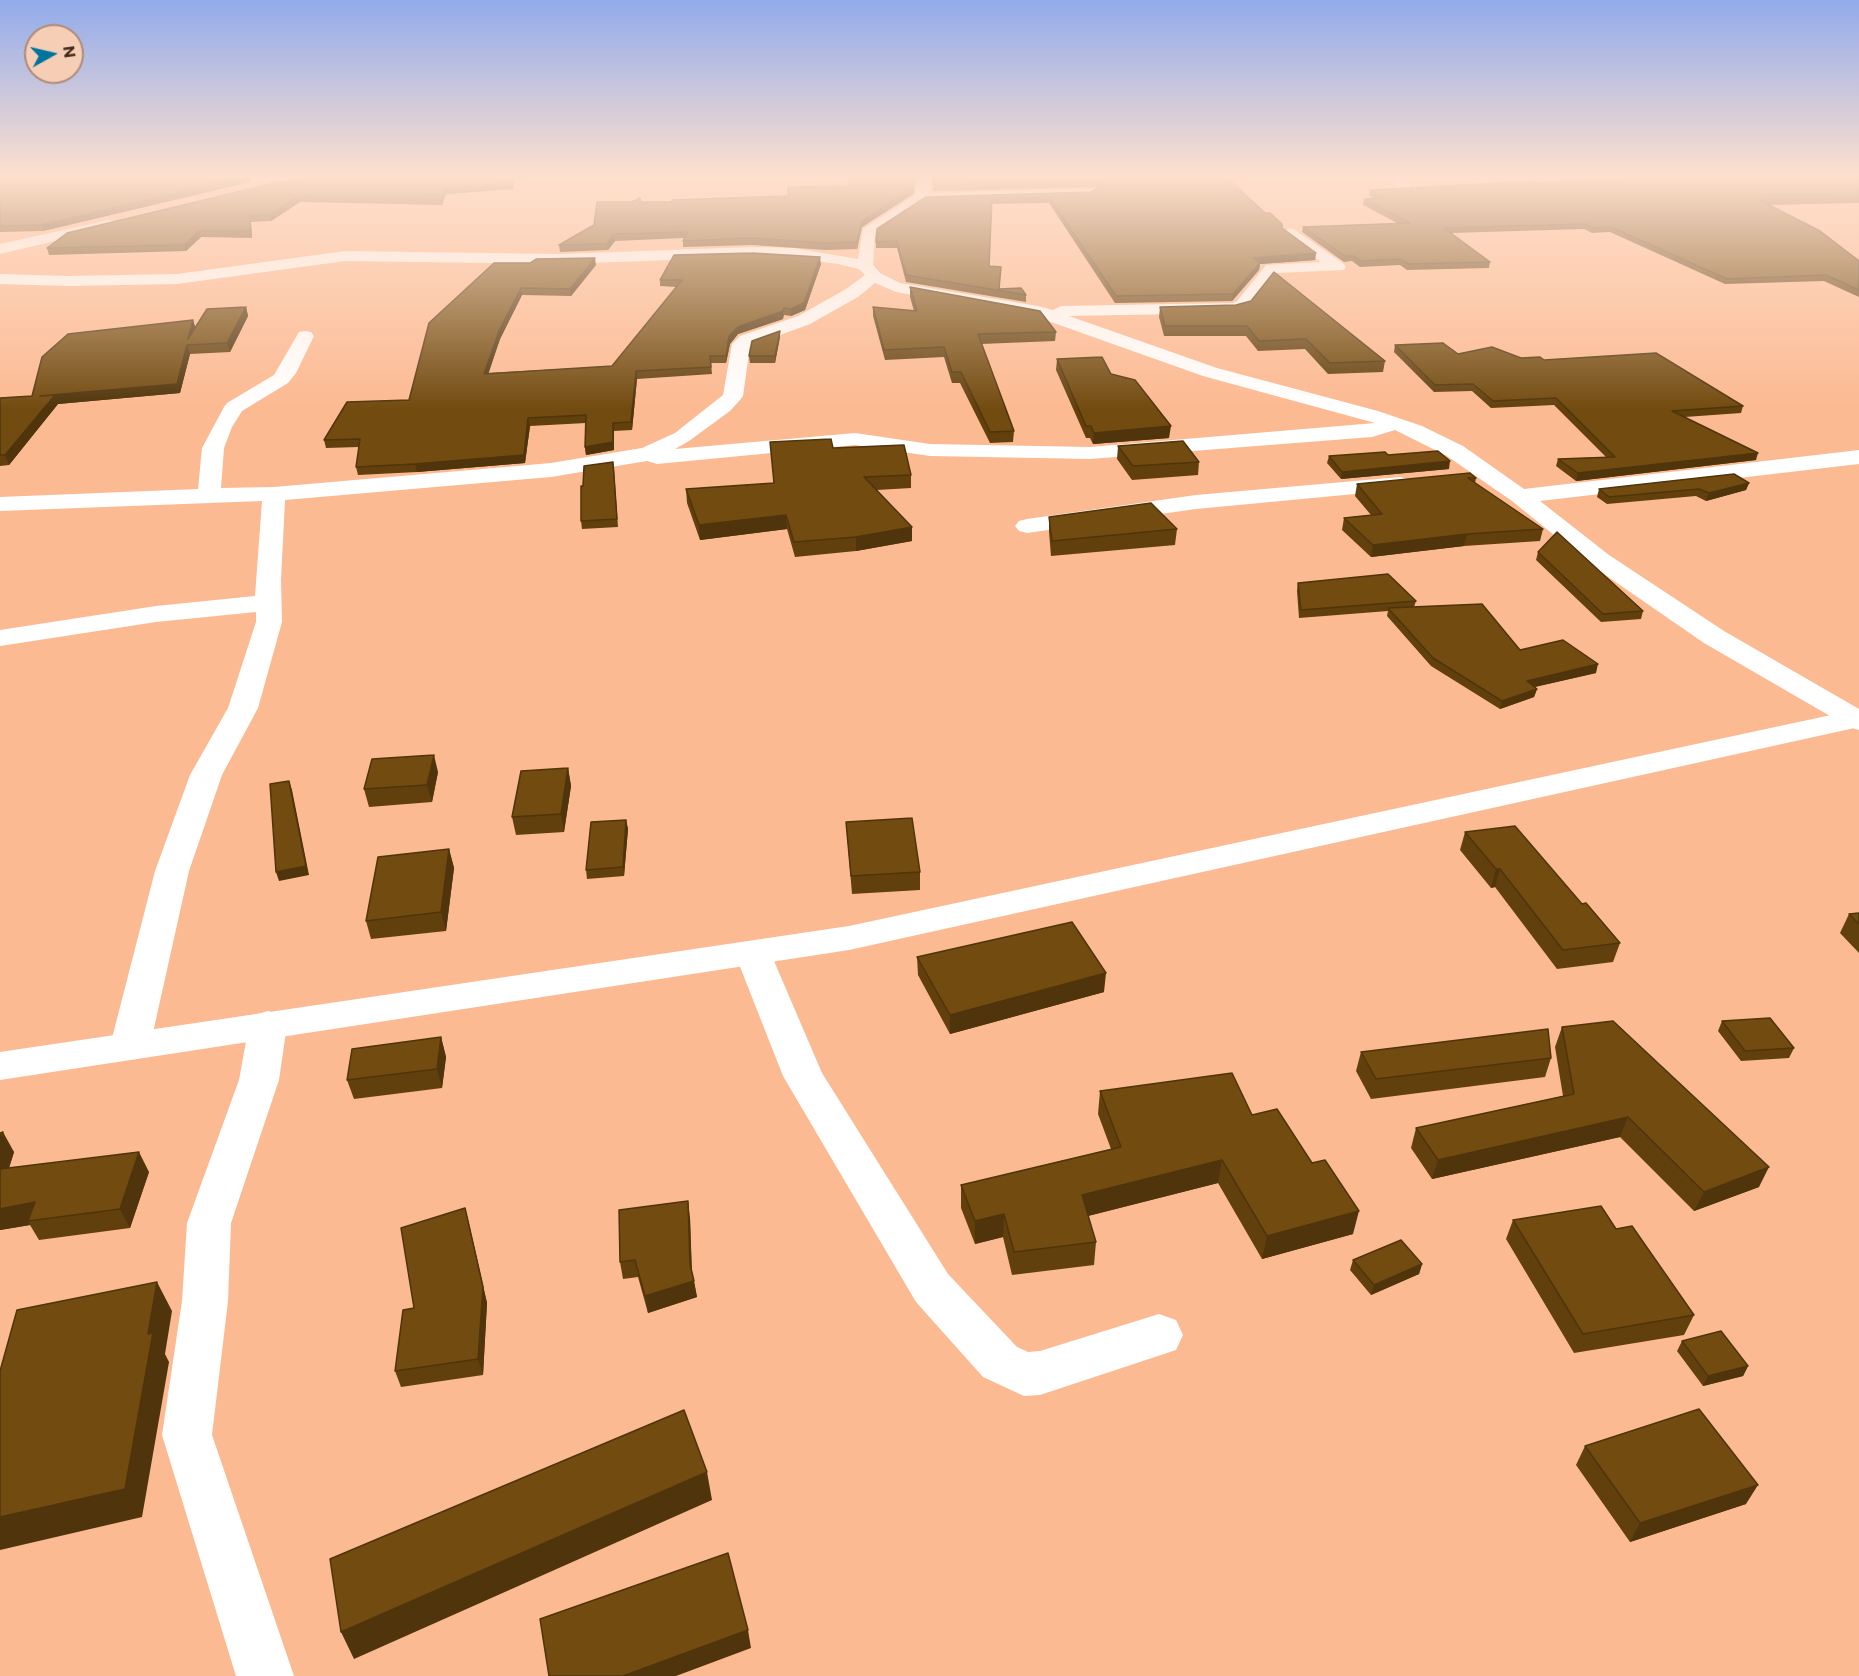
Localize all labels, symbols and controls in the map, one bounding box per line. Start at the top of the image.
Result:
north arrow [24,24,84,84]
text: N [60,44,81,59]

